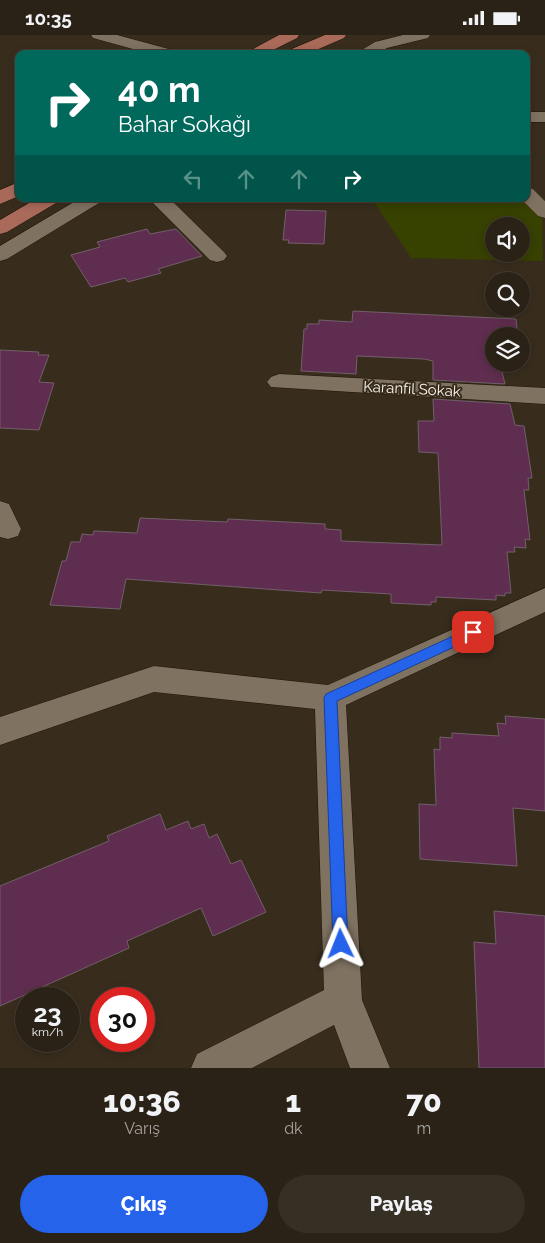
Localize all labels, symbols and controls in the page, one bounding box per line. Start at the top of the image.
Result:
text: 10:35 [25,7,72,29]
text: 40 m [118,69,200,110]
icon: right [35,70,100,135]
text: Bahar Sokağı [118,111,251,137]
icon: left [179,165,207,193]
icon: ahead [232,165,260,193]
icon: ahead [285,165,313,193]
icon: right [338,165,366,193]
map controls [485,217,530,372]
button: sound [485,217,530,262]
button: search [485,272,530,317]
button: layers [485,327,530,372]
street label: Karanfil Sokak [363,377,461,401]
pin [452,611,494,653]
icon: arrive [459,618,487,646]
position arrow [314,917,366,969]
speed limit sign: 30 [90,987,155,1052]
text: 23 [33,998,62,1028]
text: km/h [32,1025,63,1039]
text: 10:36 [103,1084,181,1119]
text: 1 [286,1084,301,1119]
text: 70 [406,1084,442,1119]
text: Varış [124,1119,160,1138]
text: dk [284,1119,303,1138]
text: m [416,1119,431,1138]
button: Çıkış [20,1175,268,1233]
button: Paylaş [278,1175,525,1233]

